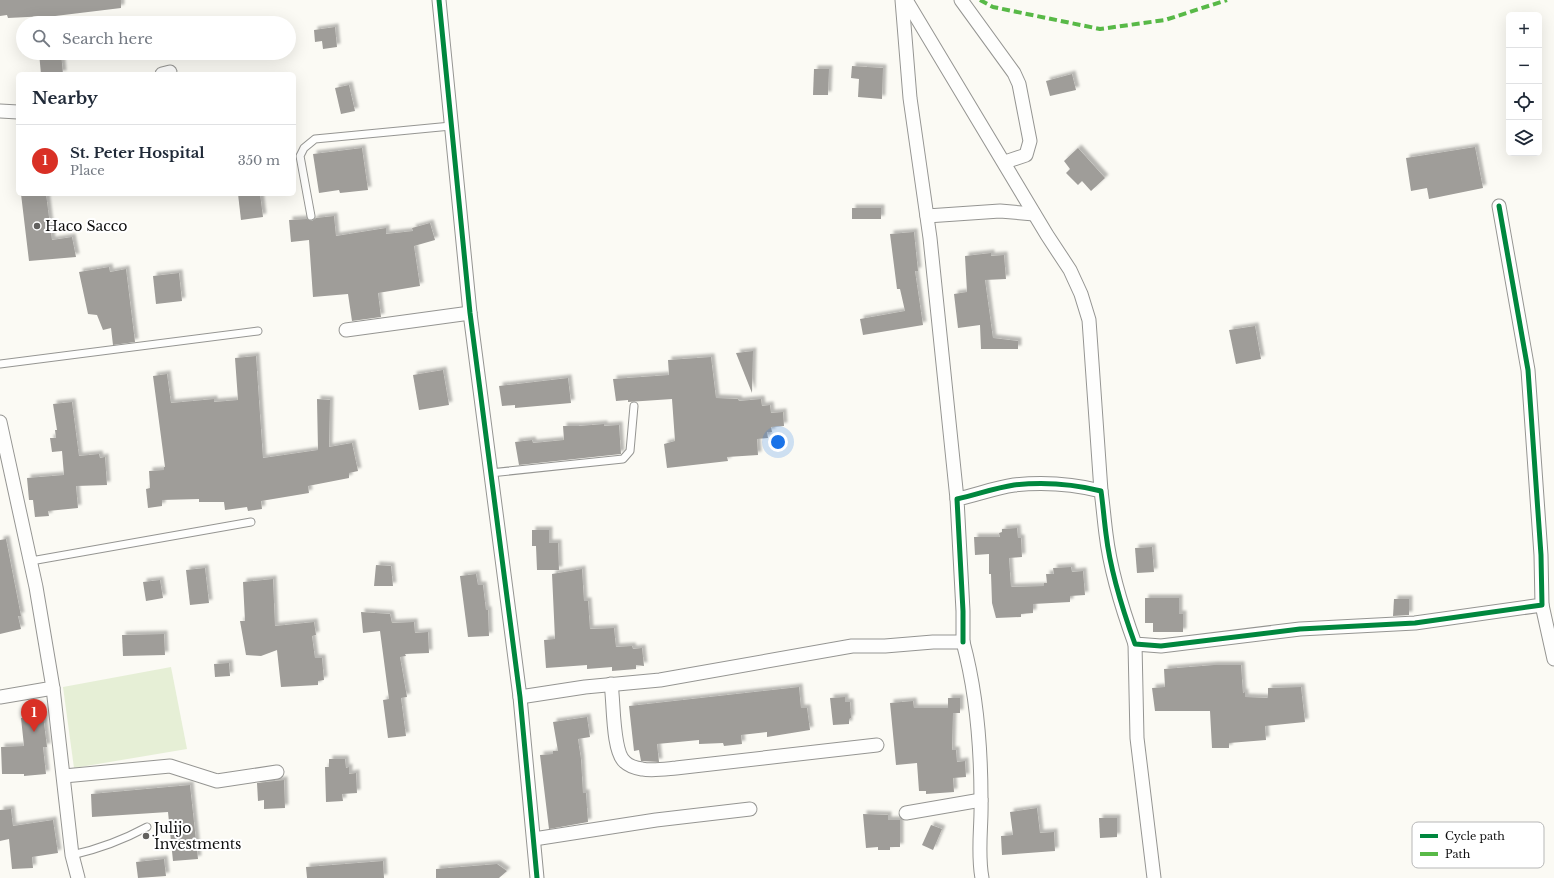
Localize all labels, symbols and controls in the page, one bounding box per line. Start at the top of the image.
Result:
map controls [1506,12,1542,156]
button: + [1506,12,1542,48]
search box [16,16,296,60]
icon: search [30,27,52,49]
text: Search here [62,29,153,48]
button: − [1506,48,1542,84]
button: locate [1506,84,1542,120]
text: Nearby [32,88,98,109]
button: layers [1506,120,1542,156]
text: St. Peter Hospital [70,143,205,162]
text: 1 [42,152,48,169]
text: 350 m [238,152,280,169]
text: Place [70,162,105,179]
place label: Haco Sacco [45,217,127,235]
marker: Haco Sacco [32,221,42,231]
your location [768,432,788,452]
pin: 1 [21,699,47,732]
place label: Julijo Investments [152,819,241,853]
legend [1412,822,1544,868]
text: Cycle path [1445,829,1505,843]
marker: Julijo Investments [141,831,151,841]
text: Path [1445,847,1471,861]

